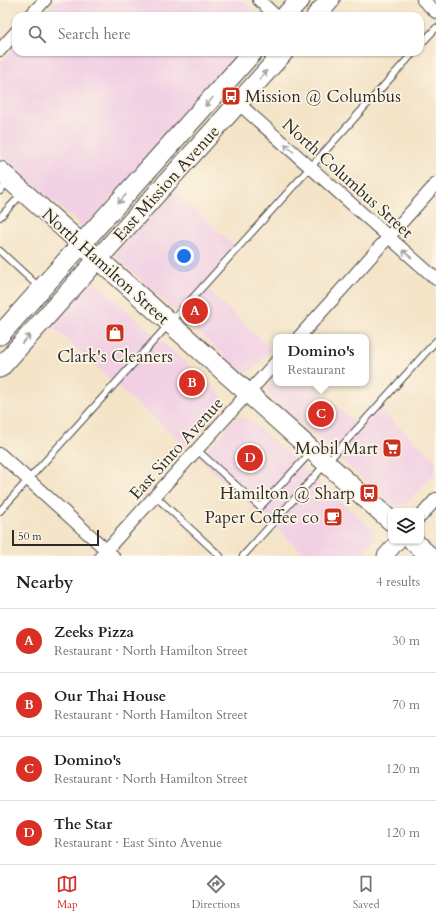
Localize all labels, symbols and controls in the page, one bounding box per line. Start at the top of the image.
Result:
search box [12,12,424,56]
icon: search [26,23,48,45]
text: Search here [58,24,131,44]
one-way arrow [258,70,267,80]
bus stop icon: Mission @ Columbus [220,85,242,107]
place label: Mission @ Columbus [245,85,401,108]
one-way arrow [204,97,213,107]
street label: North Columbus Street [277,113,419,244]
street label: East Mission Avenue [108,120,225,246]
one-way arrow [284,144,294,153]
one-way arrow [117,194,127,204]
street label: North Hamilton Street [37,203,175,330]
your location [174,246,194,266]
one-way arrow [402,249,412,258]
pin: A [182,296,208,326]
shop icon: Clark's Cleaners [104,322,126,344]
one-way arrow [21,334,30,344]
popup [273,334,369,386]
text: Domino's [287,341,355,361]
place label: Clark's Cleaners [57,345,173,368]
text: Restaurant [287,361,345,379]
pin: B [179,368,205,398]
street label: East Sinto Avenue [124,392,229,505]
pin: C [308,399,334,429]
place label: Mobil Mart [295,437,379,460]
supermarket icon: Mobil Mart [381,437,403,459]
pin: D [237,443,263,473]
place label: Hamilton @ Sharp [220,482,355,505]
bus stop icon: Hamilton @ Sharp [358,482,380,504]
place label: Paper Coffee co [205,506,319,529]
cafe icon: Paper Coffee co [322,506,344,528]
map controls [388,508,424,544]
button: layers [388,508,424,544]
scale bar [12,528,99,547]
text: 50 m [18,529,42,544]
text: Nearby [16,571,73,594]
text: 4 results [376,573,420,591]
text: Zeeks Pizza [54,622,134,642]
text: A [24,632,34,650]
text: 30 m [392,632,420,650]
text: Restaurant · North Hamilton Street [54,642,248,660]
text: Our Thai House [54,686,166,706]
text: B [24,696,34,714]
text: 70 m [392,696,420,714]
text: Restaurant · North Hamilton Street [54,706,248,724]
text: Domino's [54,750,121,770]
text: C [24,760,34,778]
text: 120 m [386,760,420,778]
text: Restaurant · North Hamilton Street [54,770,248,788]
text: The Star [54,814,112,834]
text: D [23,824,35,842]
text: 120 m [386,824,420,842]
text: Restaurant · East Sinto Avenue [54,834,222,852]
tab: Map [56,873,78,912]
tab: Directions [191,873,240,912]
tab: Saved [353,873,380,912]

